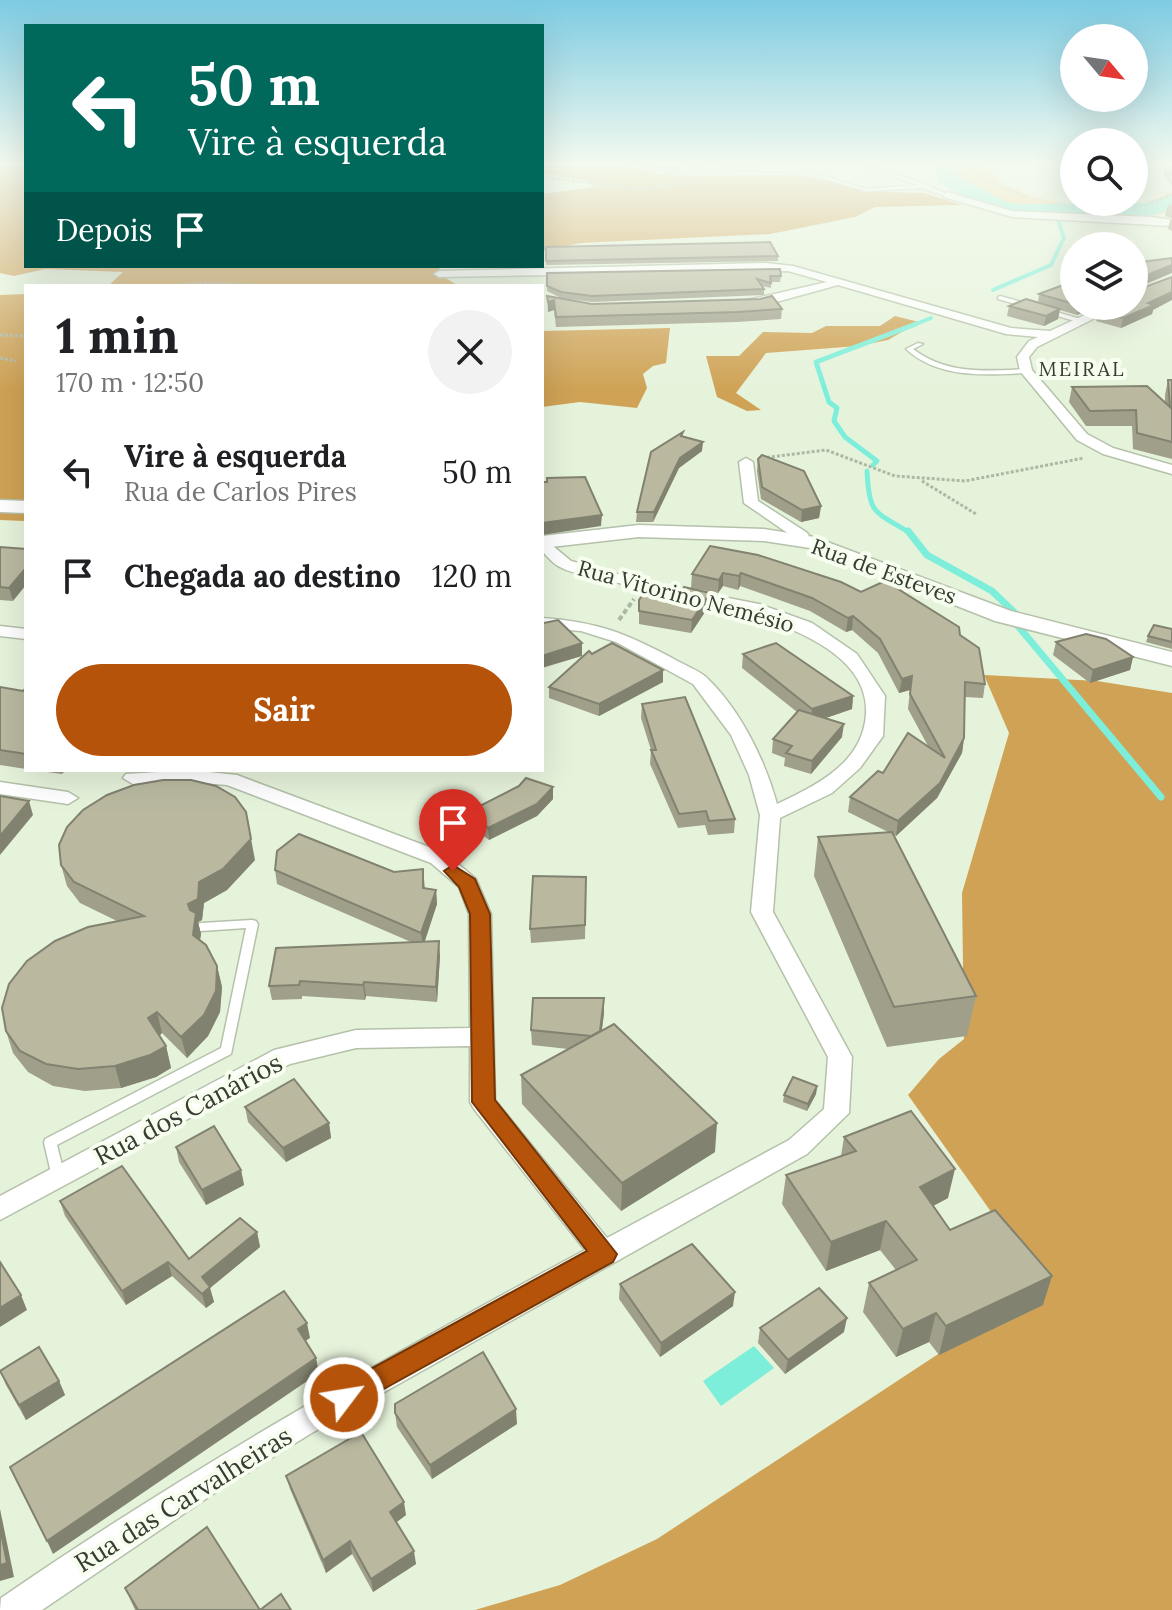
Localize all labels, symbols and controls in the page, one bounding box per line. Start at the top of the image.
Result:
north arrow [1060,24,1148,112]
map controls [1060,24,1148,320]
text: 50 m [188,49,320,120]
icon: left [56,56,160,160]
text: Vire à esquerda [188,119,447,165]
button: search [1060,128,1148,216]
icon: arrive [168,208,212,252]
text: Depois [56,211,152,249]
button: layers [1060,232,1148,320]
text: 1 min [56,305,179,366]
button: close [428,310,512,394]
district label: MEIRAL [1038,356,1126,381]
text: 170 m · 12:50 [56,366,204,399]
text: Vire à esquerda [124,437,346,475]
icon: left [56,450,100,494]
text: 50 m [442,453,512,491]
text: Rua de Carlos Pires [124,475,357,508]
street label: Rua de Esteves [808,532,960,610]
icon: arrive [56,554,100,598]
street label: Rua Vitorino Nemésio [575,554,797,638]
text: Chegada ao destino [124,557,401,595]
text: 120 m [432,557,512,595]
button: Sair [56,664,512,756]
pin [419,789,487,871]
icon: arrive [431,801,475,845]
street label: Rua dos Canários [88,1046,288,1172]
position arrow [302,1356,386,1440]
street label: Rua das Carvalheiras [68,1419,298,1579]

